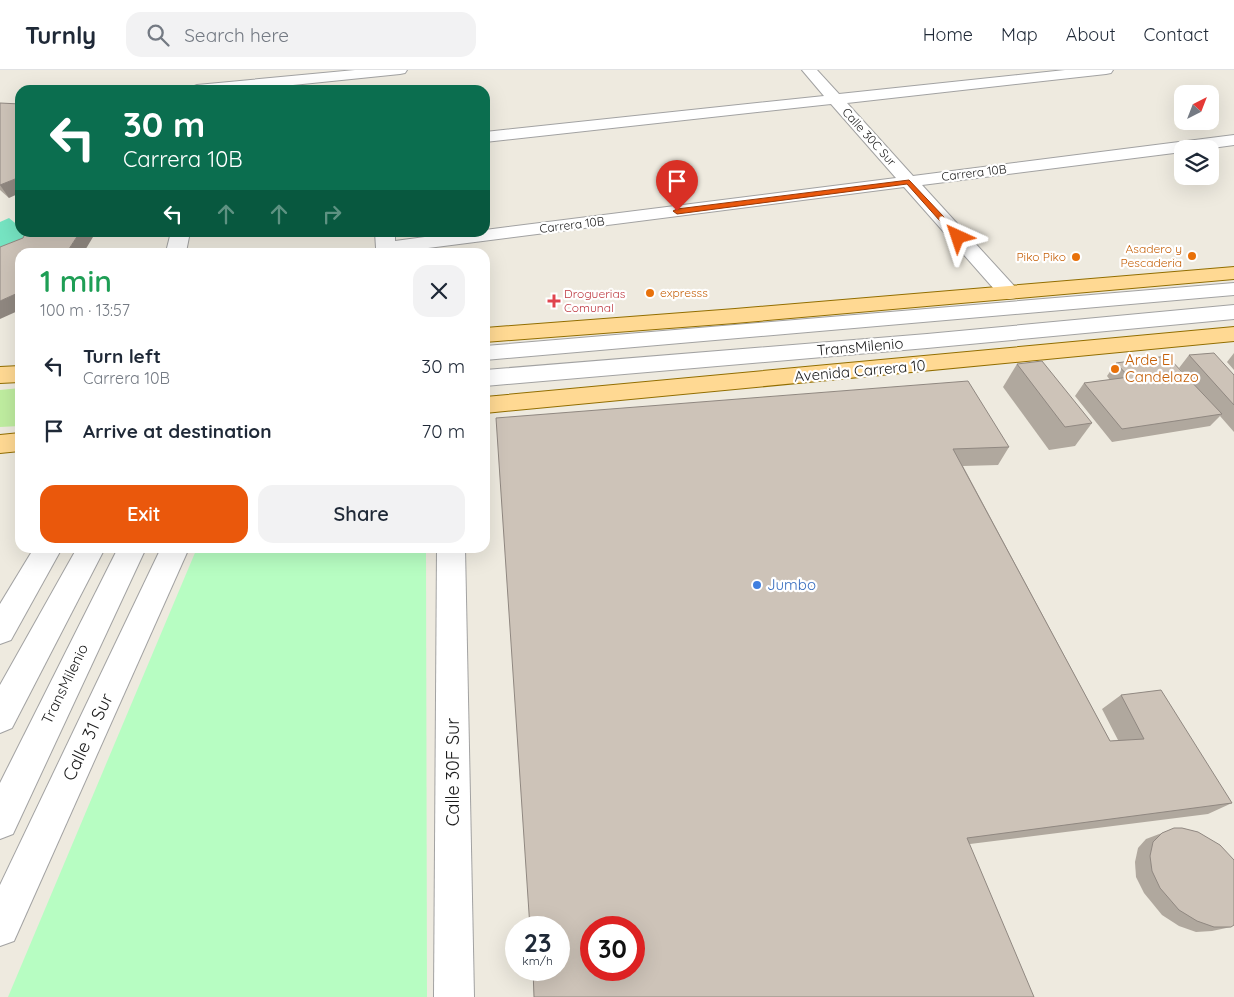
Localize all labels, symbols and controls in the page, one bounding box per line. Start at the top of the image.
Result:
search box [126,12,476,57]
text: Turnly [25,20,96,50]
icon: search [144,21,172,49]
text: Search here [184,23,289,47]
text: Home [923,23,973,46]
text: Map [1001,23,1038,46]
text: About [1066,23,1116,46]
text: Contact [1144,23,1209,46]
north arrow [1174,85,1219,130]
map controls [1174,85,1219,185]
text: 30 m [123,102,205,146]
street label: Calle 30C Sur [839,104,900,169]
icon: left [40,105,105,170]
button: layers [1174,140,1219,185]
text: Carrera 10B [123,145,243,173]
pin [656,160,698,211]
street label: Carrera 10B [941,161,1007,184]
icon: arrive [663,167,691,195]
icon: left [159,200,187,228]
icon: ahead [212,200,240,228]
icon: ahead [265,200,293,228]
icon: right [318,200,346,228]
position arrow [931,210,983,262]
street label: Carrera 10B [539,213,605,236]
place label: Asadero y Pescaderia [1121,241,1182,270]
place label: Piko Piko [1016,249,1066,264]
marker: Asadero y Pescaderia [1186,250,1198,262]
marker: Piko Piko [1070,251,1082,263]
text: 1 min [40,262,112,300]
button: close [413,265,465,317]
place label: expresss [660,285,708,300]
place label: Droguerias Comunal [564,286,626,315]
marker: expresss [644,287,656,299]
marker: Droguerias Comunal [548,295,560,307]
text: 100 m · 13:57 [40,300,130,320]
street label: TransMilenio [816,333,904,360]
text: Turn left [83,344,161,368]
place label: Arde El Candelazo [1125,350,1199,386]
icon: left [40,352,68,380]
text: 30 m [421,354,465,378]
street label: Avenida Carrera 10 [794,355,926,386]
marker: Arde El Candelazo [1109,363,1121,375]
text: Carrera 10B [83,368,170,388]
icon: arrive [40,417,68,445]
text: Arrive at destination [83,419,272,443]
text: 70 m [421,419,465,443]
button: Exit [40,485,248,543]
button: Share [258,485,465,543]
place label: Jumbo [767,575,816,594]
marker: Jumbo [751,579,763,591]
street label: TransMilenio [37,641,92,727]
street label: Calle 31 Sur [57,689,118,784]
street label: Calle 30F Sur [441,718,464,826]
speed limit sign: 30 [580,916,645,981]
text: 23 [524,927,551,958]
text: km/h [522,953,553,968]

